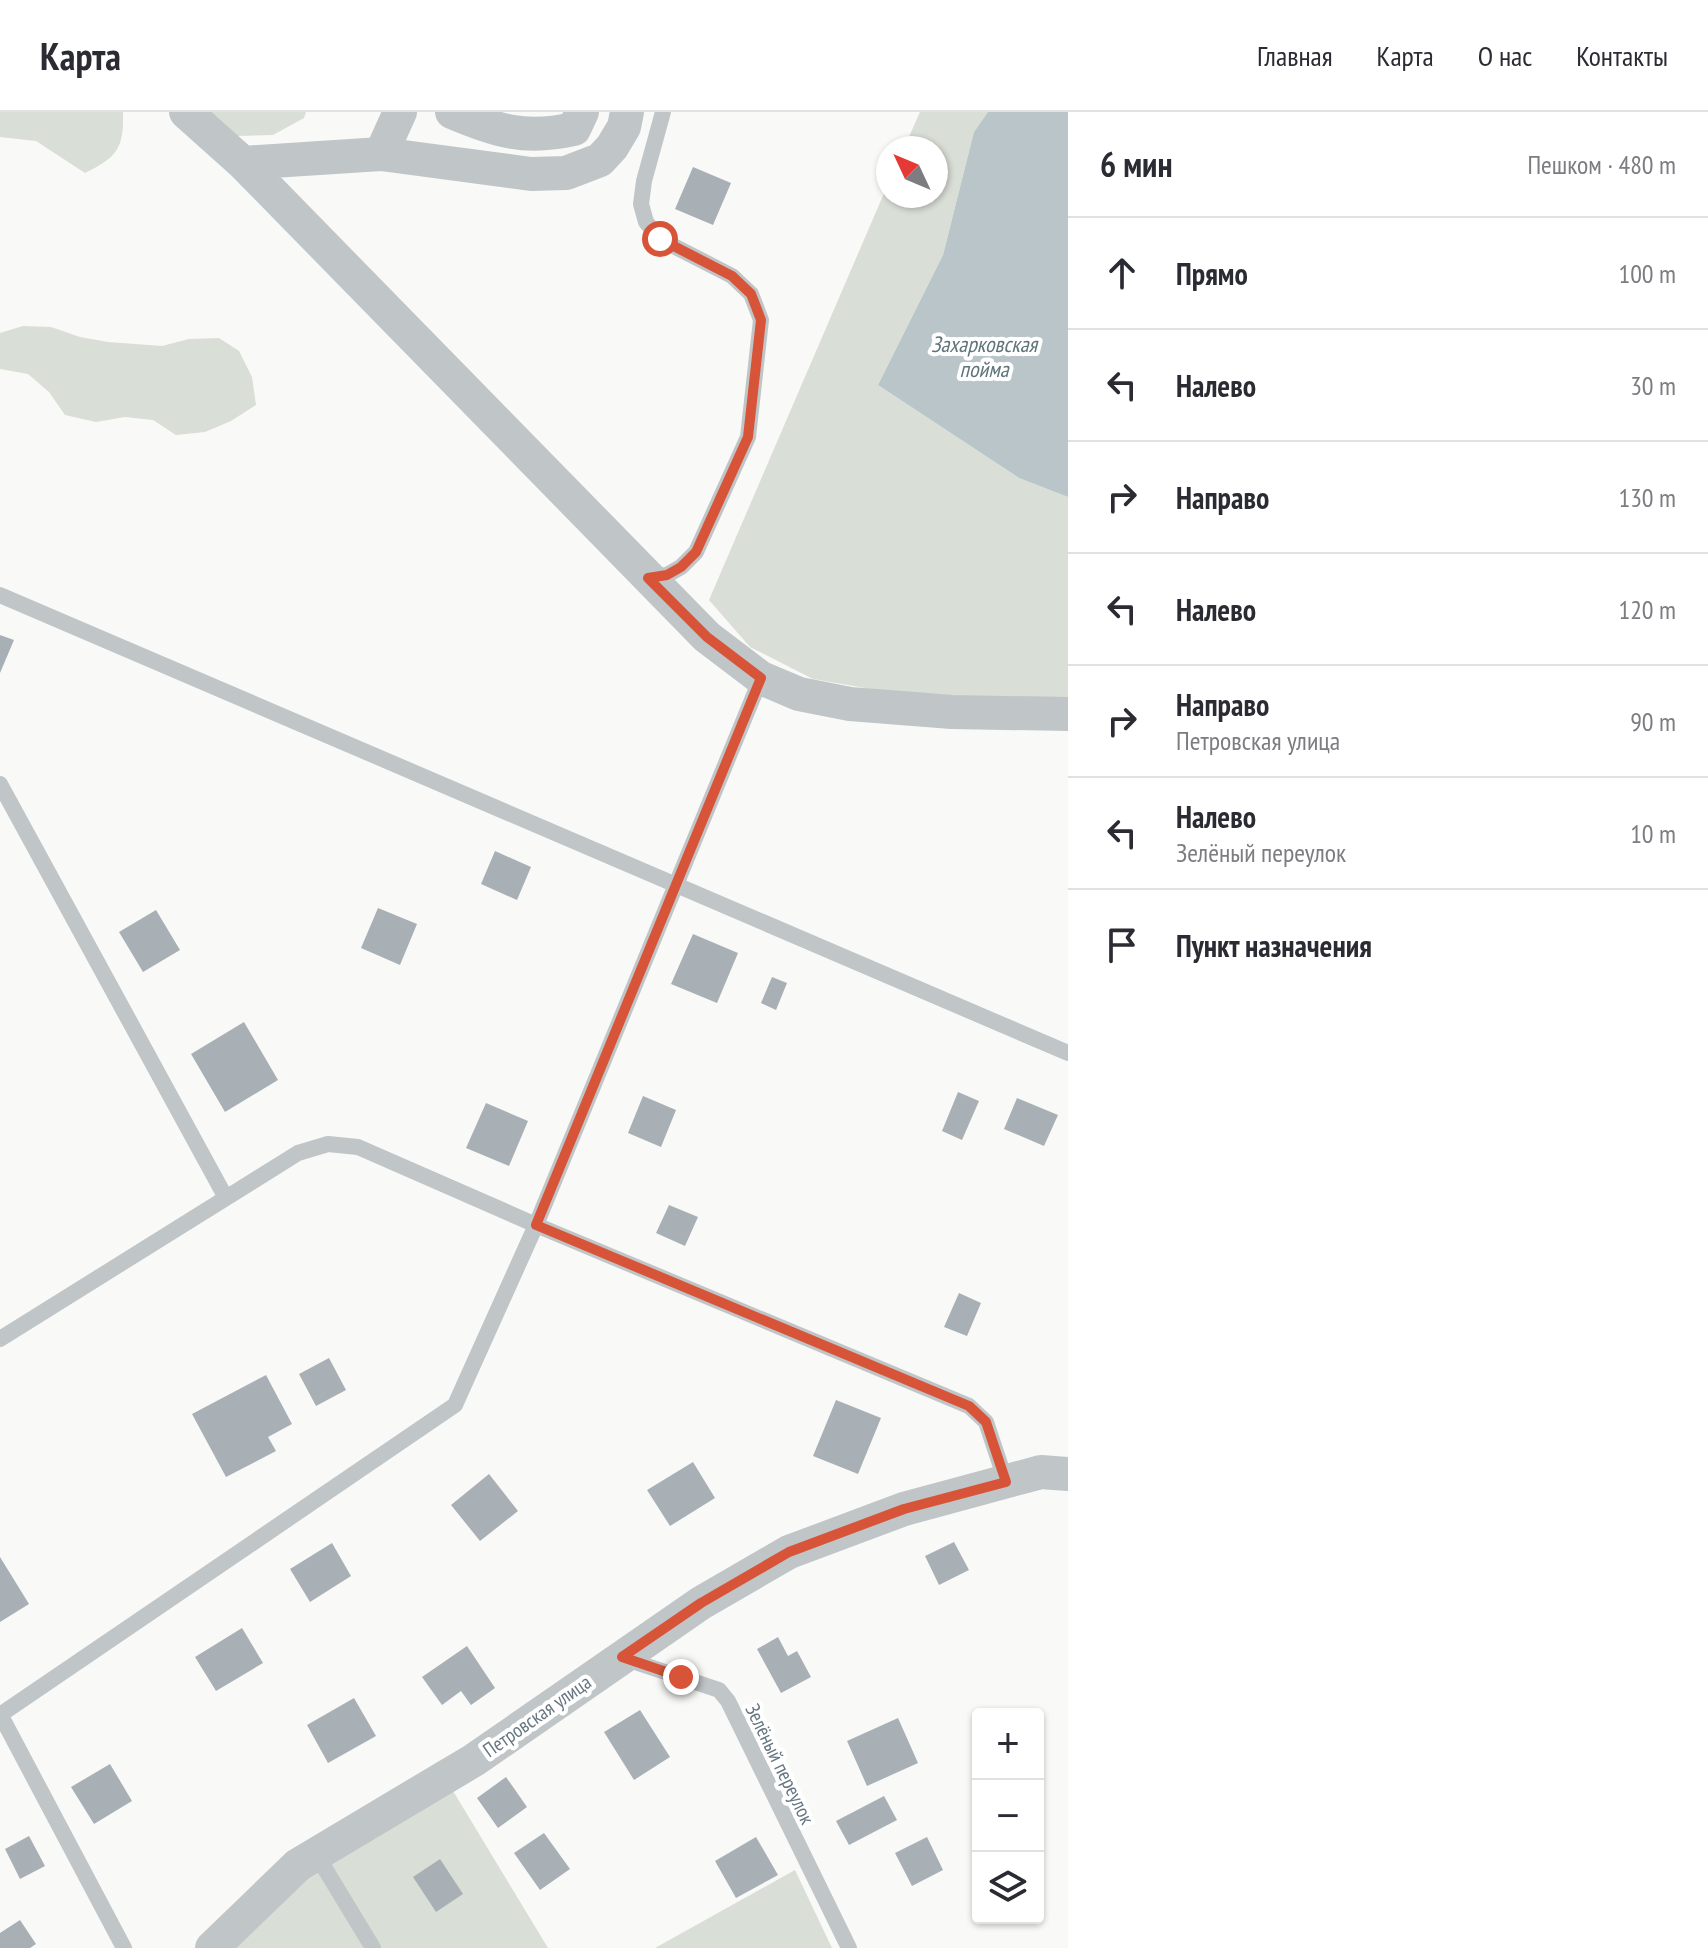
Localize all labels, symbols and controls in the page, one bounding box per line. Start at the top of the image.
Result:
text: Карта [40,31,121,80]
text: Главная [1257,37,1333,74]
text: Карта [1377,37,1434,74]
text: О нас [1478,37,1532,74]
text: Контакты [1576,37,1668,74]
north arrow [876,136,948,208]
text: 6 мин [1100,142,1173,186]
text: Пешком · 480 m [1527,148,1676,181]
route start [642,221,678,257]
icon: ahead [1100,251,1144,295]
text: Прямо [1176,254,1248,293]
text: 100 m [1618,257,1676,290]
water label: Захарковская пойма [931,330,1040,383]
icon: left [1100,363,1144,407]
text: Налево [1176,366,1256,405]
text: 30 m [1630,369,1676,402]
icon: right [1100,475,1144,519]
text: Направо [1176,478,1269,517]
text: 130 m [1618,481,1676,514]
icon: left [1100,587,1144,631]
text: Налево [1176,590,1256,629]
text: 120 m [1618,593,1676,626]
text: Направо [1176,685,1269,724]
icon: right [1100,699,1144,743]
text: 90 m [1630,705,1676,738]
text: Петровская улица [1176,724,1340,757]
text: Налево [1176,797,1256,836]
icon: left [1100,811,1144,855]
text: 10 m [1630,817,1676,850]
text: Зелёный переулок [1176,836,1346,869]
icon: arrive [1100,923,1144,967]
text: Пункт назначения [1176,926,1372,965]
route end [663,1659,699,1695]
street label: Петровская улица [478,1669,596,1763]
street label: Зелёный переулок [740,1700,820,1829]
map controls [972,1708,1044,1924]
button: + [972,1708,1044,1780]
button: − [972,1780,1044,1852]
button: layers [972,1852,1044,1924]

